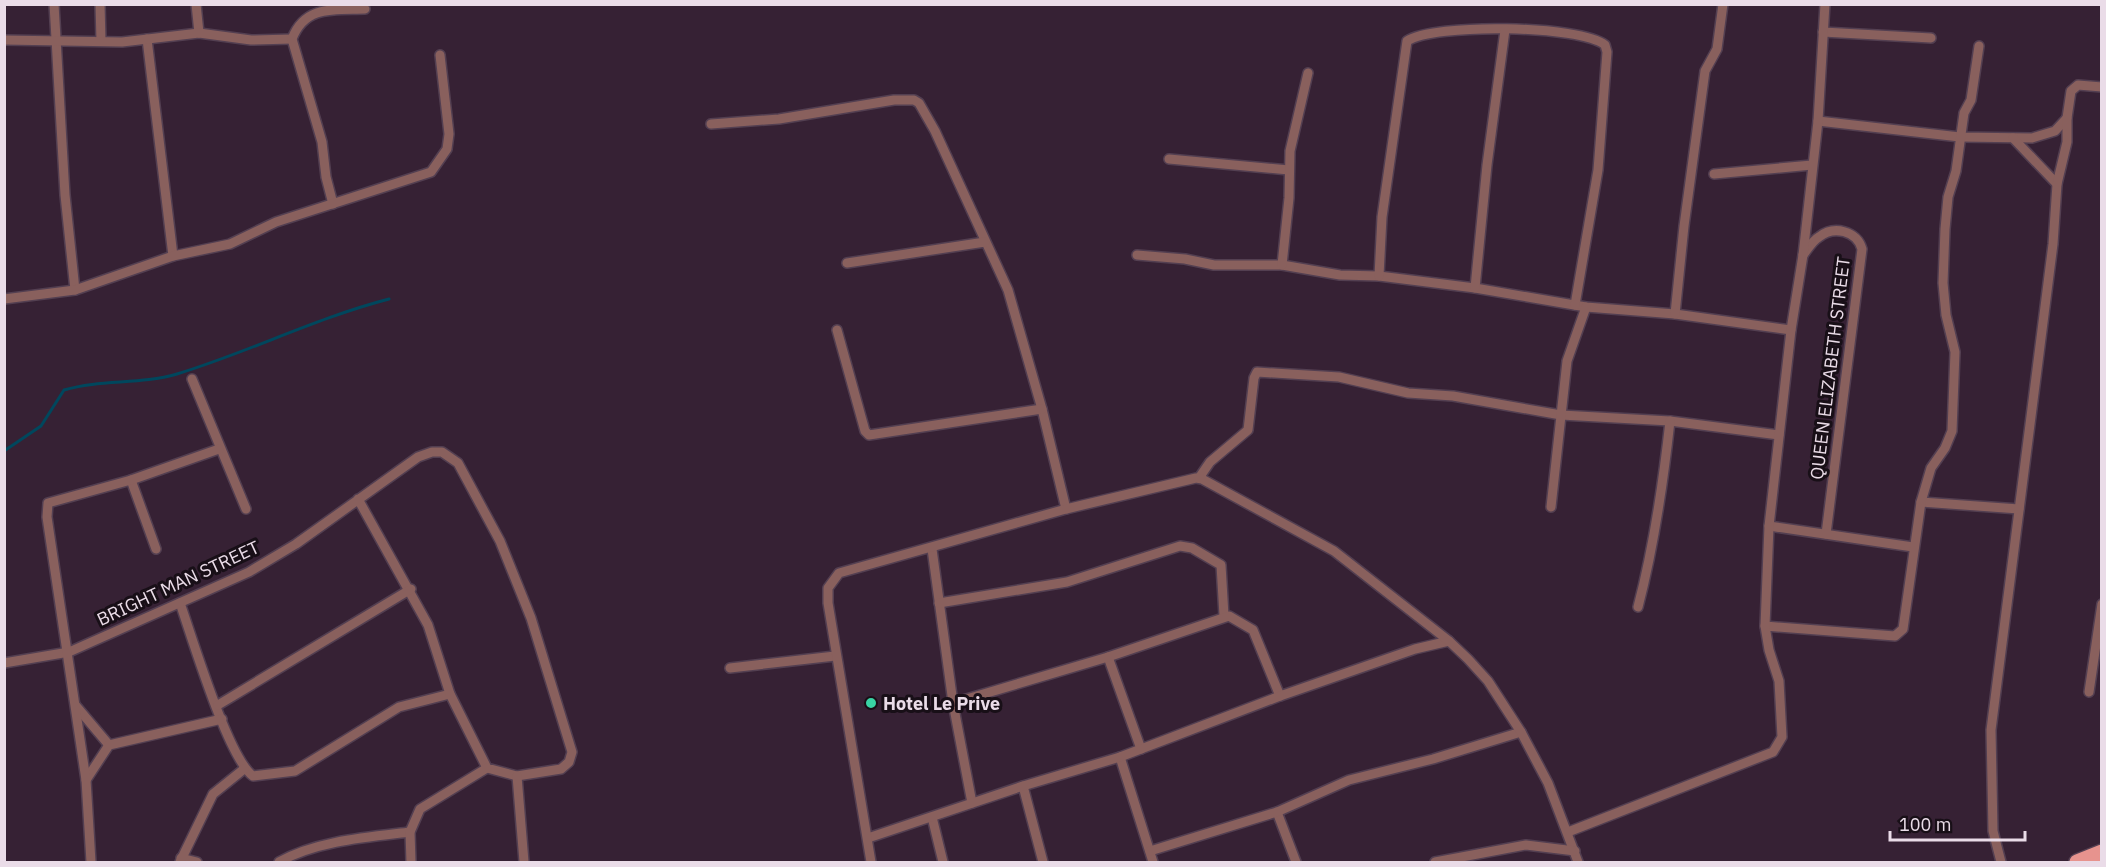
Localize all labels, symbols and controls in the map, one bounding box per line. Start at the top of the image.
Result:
street label: QUEEN ELIZABETH STREET [1805,255,1855,481]
street label: BRIGHT MAN STREET [93,535,263,631]
place label: Hotel Le Prive [883,692,1000,715]
marker: Hotel Le Prive [864,696,878,710]
scale bar [1890,804,2025,842]
text: 100 m [1899,813,1951,836]

